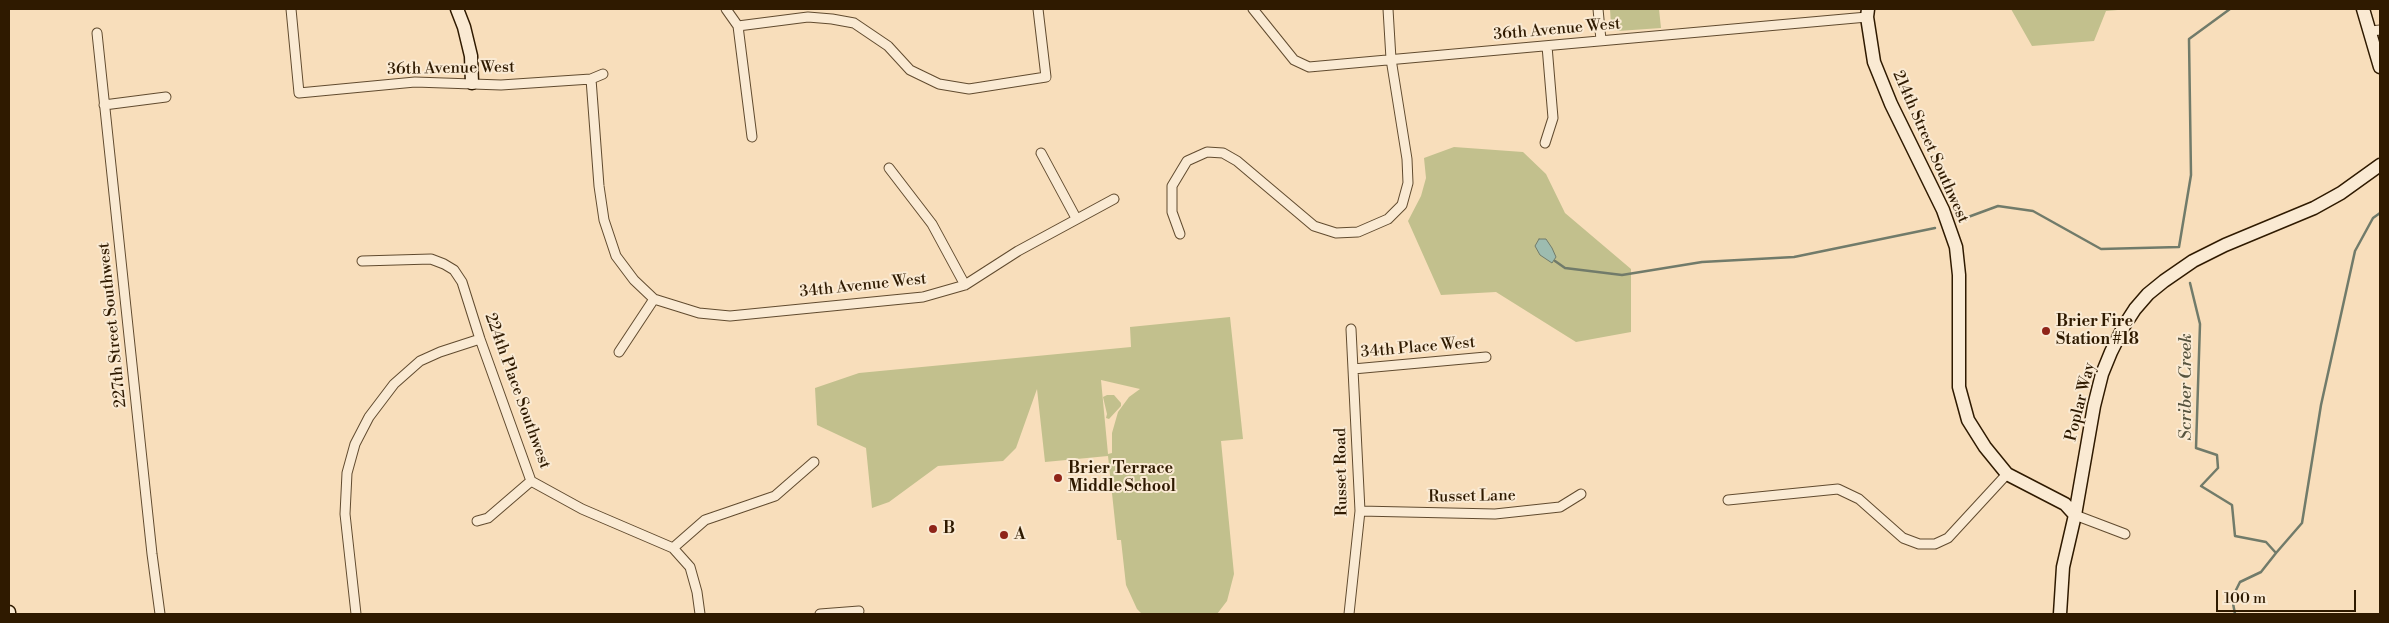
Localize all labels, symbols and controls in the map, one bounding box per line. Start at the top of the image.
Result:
street label: 36th Avenue West [1493,15,1621,45]
street label: 36th Avenue West [387,58,515,80]
street label: 214th Street Southwest [1888,68,1972,226]
street label: 227th Street Southwest [95,241,131,409]
street label: 34th Avenue West [798,270,928,302]
street label: 224th Place Southwest [480,311,554,471]
place label: Brier Fire Station #18 [2056,312,2139,350]
marker: Brier Fire Station #18 [2040,325,2052,337]
street label: 34th Place West [1360,333,1476,363]
water label: Scriber Creek [2176,333,2198,441]
street label: Poplar Way [2062,361,2100,443]
street label: Russet Road [1332,428,1352,516]
place label: Brier Terrace Middle School [1068,459,1176,497]
marker: Brier Terrace Middle School [1052,472,1064,484]
street label: Russet Lane [1428,487,1516,507]
place label: B [943,519,955,539]
marker: B [927,523,939,535]
place label: A [1014,525,1025,545]
marker: A [998,529,1010,541]
scale bar [2219,580,2359,612]
text: 100 m [2224,589,2266,608]

